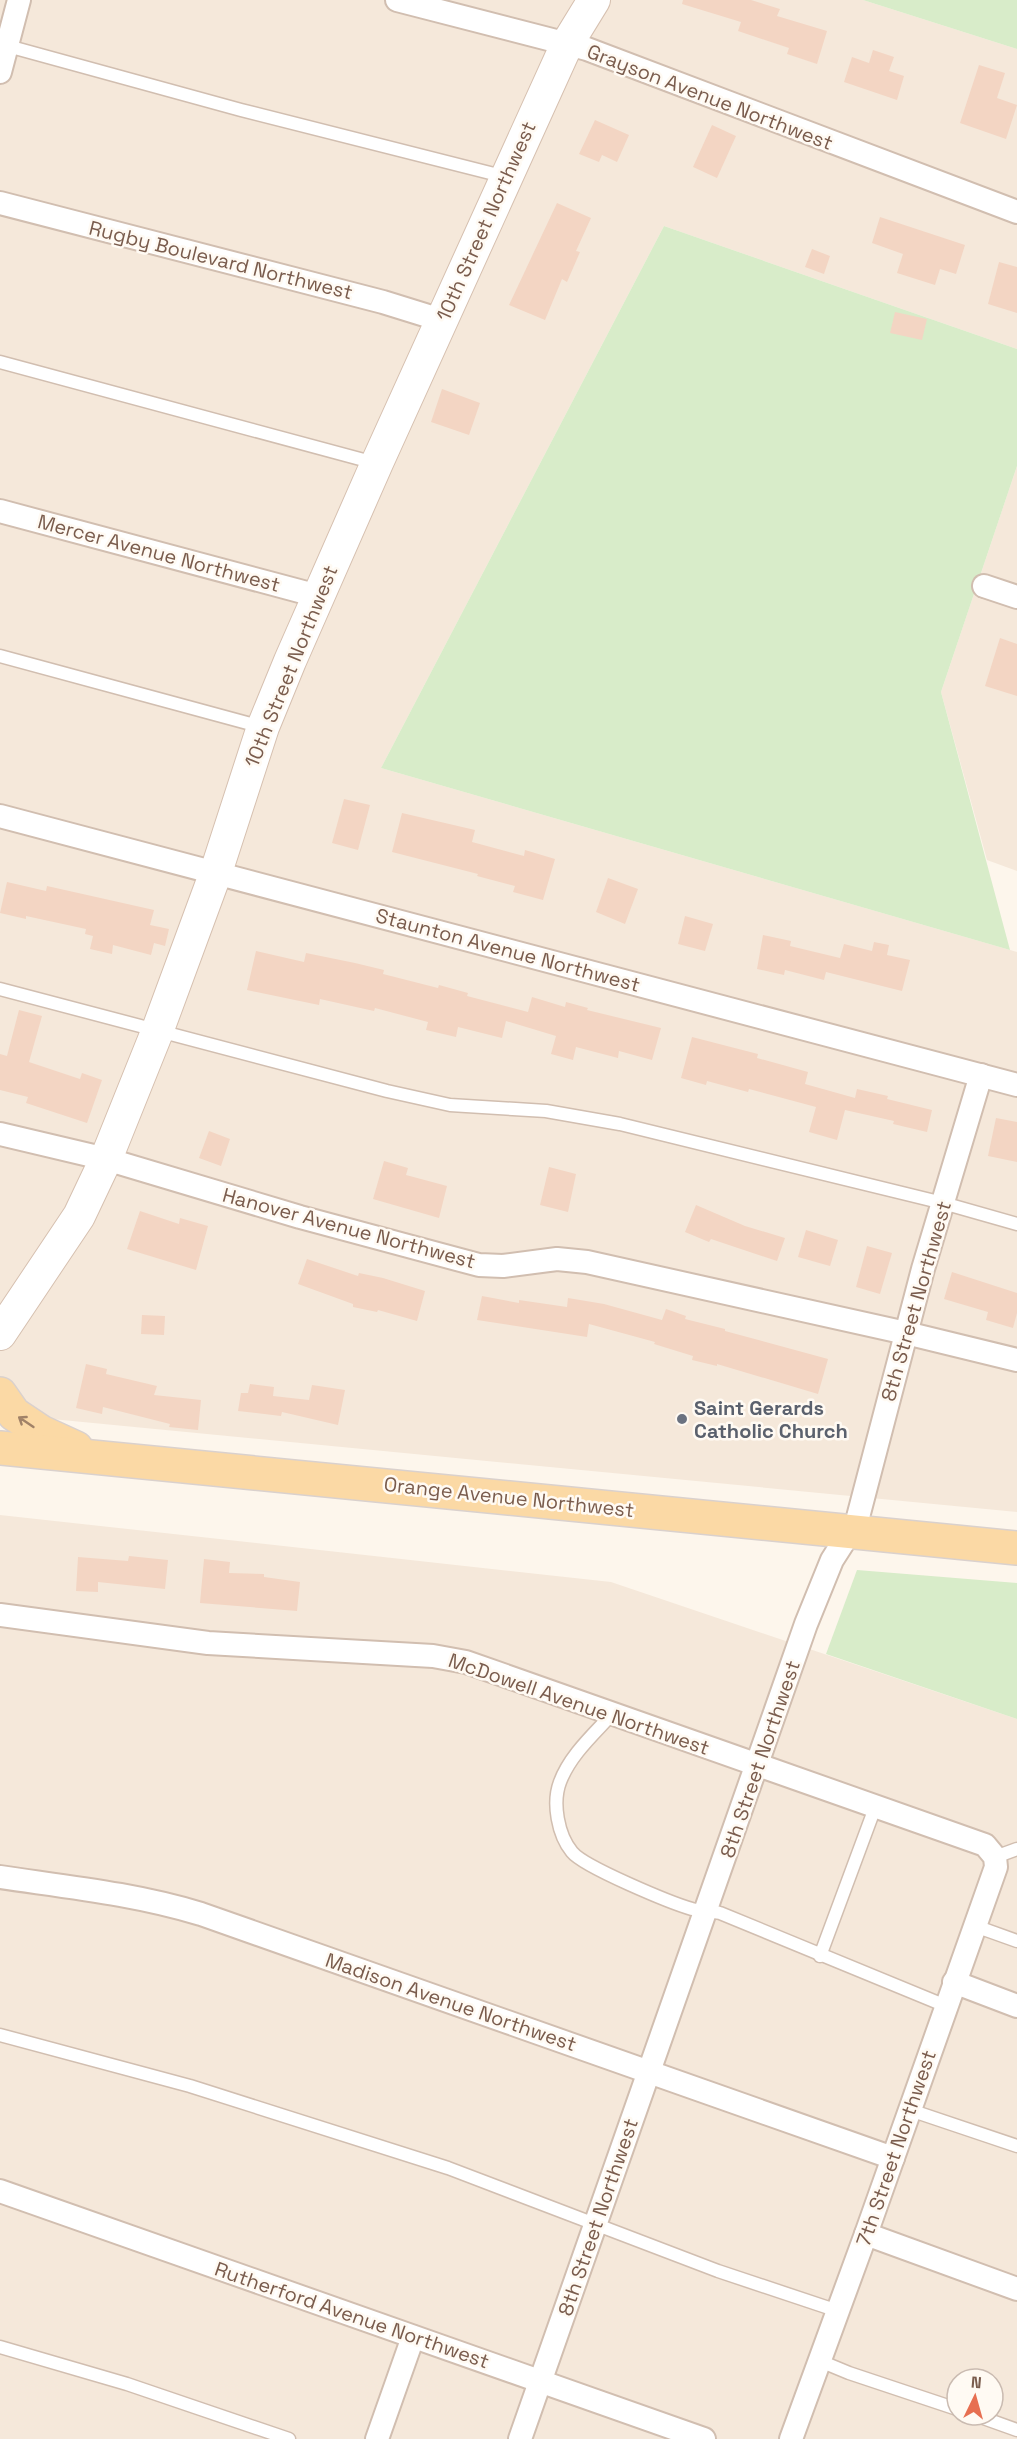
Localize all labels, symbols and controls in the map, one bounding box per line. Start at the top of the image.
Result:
street label: Grayson Avenue Northwest [583,38,837,156]
street label: 10th Street Northwest [430,117,542,325]
street label: Rugby Boulevard Northwest [86,215,356,305]
street label: Mercer Avenue Northwest [35,508,283,598]
street label: 10th Street Northwest [239,561,343,771]
street label: Staunton Avenue Northwest [373,902,643,998]
street label: Hanover Avenue Northwest [220,1182,478,1274]
street label: 8th Street Northwest [875,1198,957,1404]
place label: Saint Gerards Catholic Church [694,1395,848,1444]
marker: Saint Gerards Catholic Church [675,1412,689,1426]
one-way arrow [18,1415,35,1427]
street label: Orange Avenue Northwest [383,1471,635,1523]
street label: McDowell Avenue Northwest [445,1647,713,1761]
street label: 8th Street Northwest [714,1657,806,1861]
street label: Madison Avenue Northwest [322,1947,580,2057]
street label: 7th Street Northwest [850,2046,942,2250]
street label: 8th Street Northwest [552,2115,644,2319]
street label: Rutherford Avenue Northwest [211,2256,493,2374]
north arrow [945,2367,1005,2427]
text: N [970,2372,983,2393]

